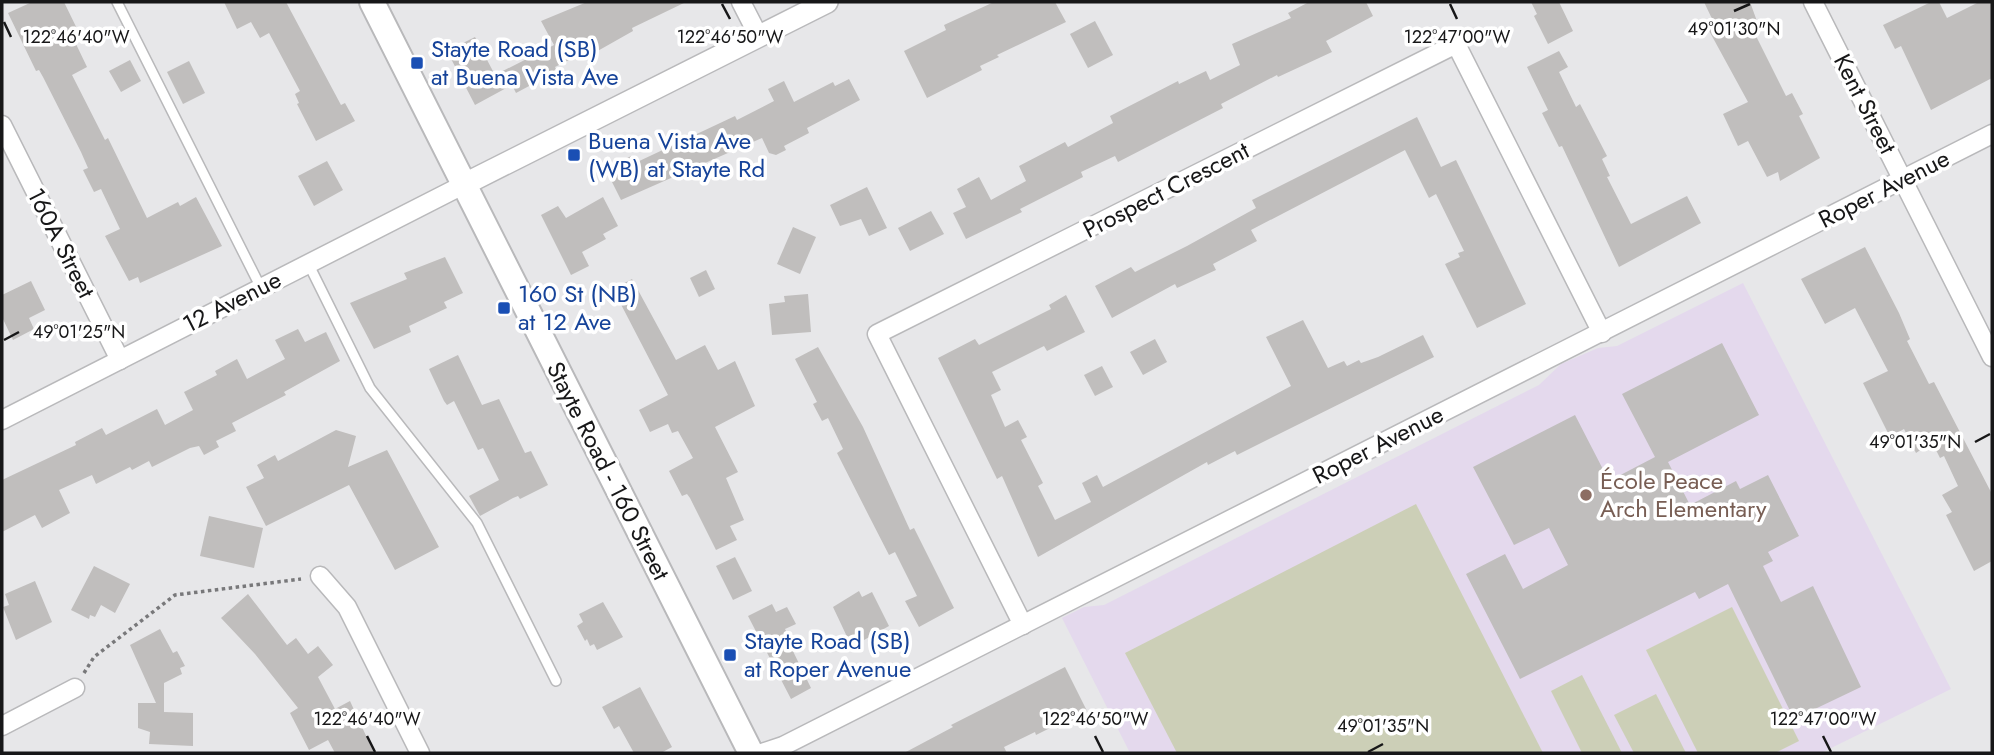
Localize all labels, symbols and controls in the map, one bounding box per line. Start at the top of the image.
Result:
text: 49°01'30"N [1688,16,1780,42]
text: 122°46'40"W [22,24,130,50]
text: 122°46'50"W [677,24,784,50]
text: 122°47'00"W [1404,24,1510,50]
place label: Stayte Road (SB) at Buena Vista Ave [431,31,619,94]
street label: Kent Street [1825,48,1906,160]
marker: Stayte Road (SB) at Buena Vista Ave [409,55,425,71]
place label: Buena Vista Ave (WB) at Stayte Rd [588,123,765,186]
street label: Prospect Crescent [1077,132,1255,247]
street label: Roper Avenue [1812,141,1955,237]
marker: Buena Vista Ave (WB) at Stayte Rd [566,147,582,163]
street label: 160A Street [19,182,104,304]
street label: 12 Avenue [176,262,287,341]
place label: 160 St (NB) at 12 Ave [518,276,637,339]
marker: 160 St (NB) at 12 Ave [496,300,512,316]
text: 49°01'25"N [33,319,125,345]
street label: Stayte Road - 160 Street [538,355,679,586]
street label: Roper Avenue [1306,397,1449,493]
text: 49°01'35"N [1869,429,1961,455]
place label: École Peace Arch Elementary [1600,463,1767,526]
marker: École Peace Arch Elementary [1578,487,1594,503]
place label: Stayte Road (SB) at Roper Avenue [744,623,911,686]
marker: Stayte Road (SB) at Roper Avenue [722,647,738,663]
text: 122°46'40"W [313,706,421,732]
text: 122°46'50"W [1042,706,1149,732]
text: 122°47'00"W [1770,706,1876,732]
text: 49°01'35"N [1337,713,1429,739]

